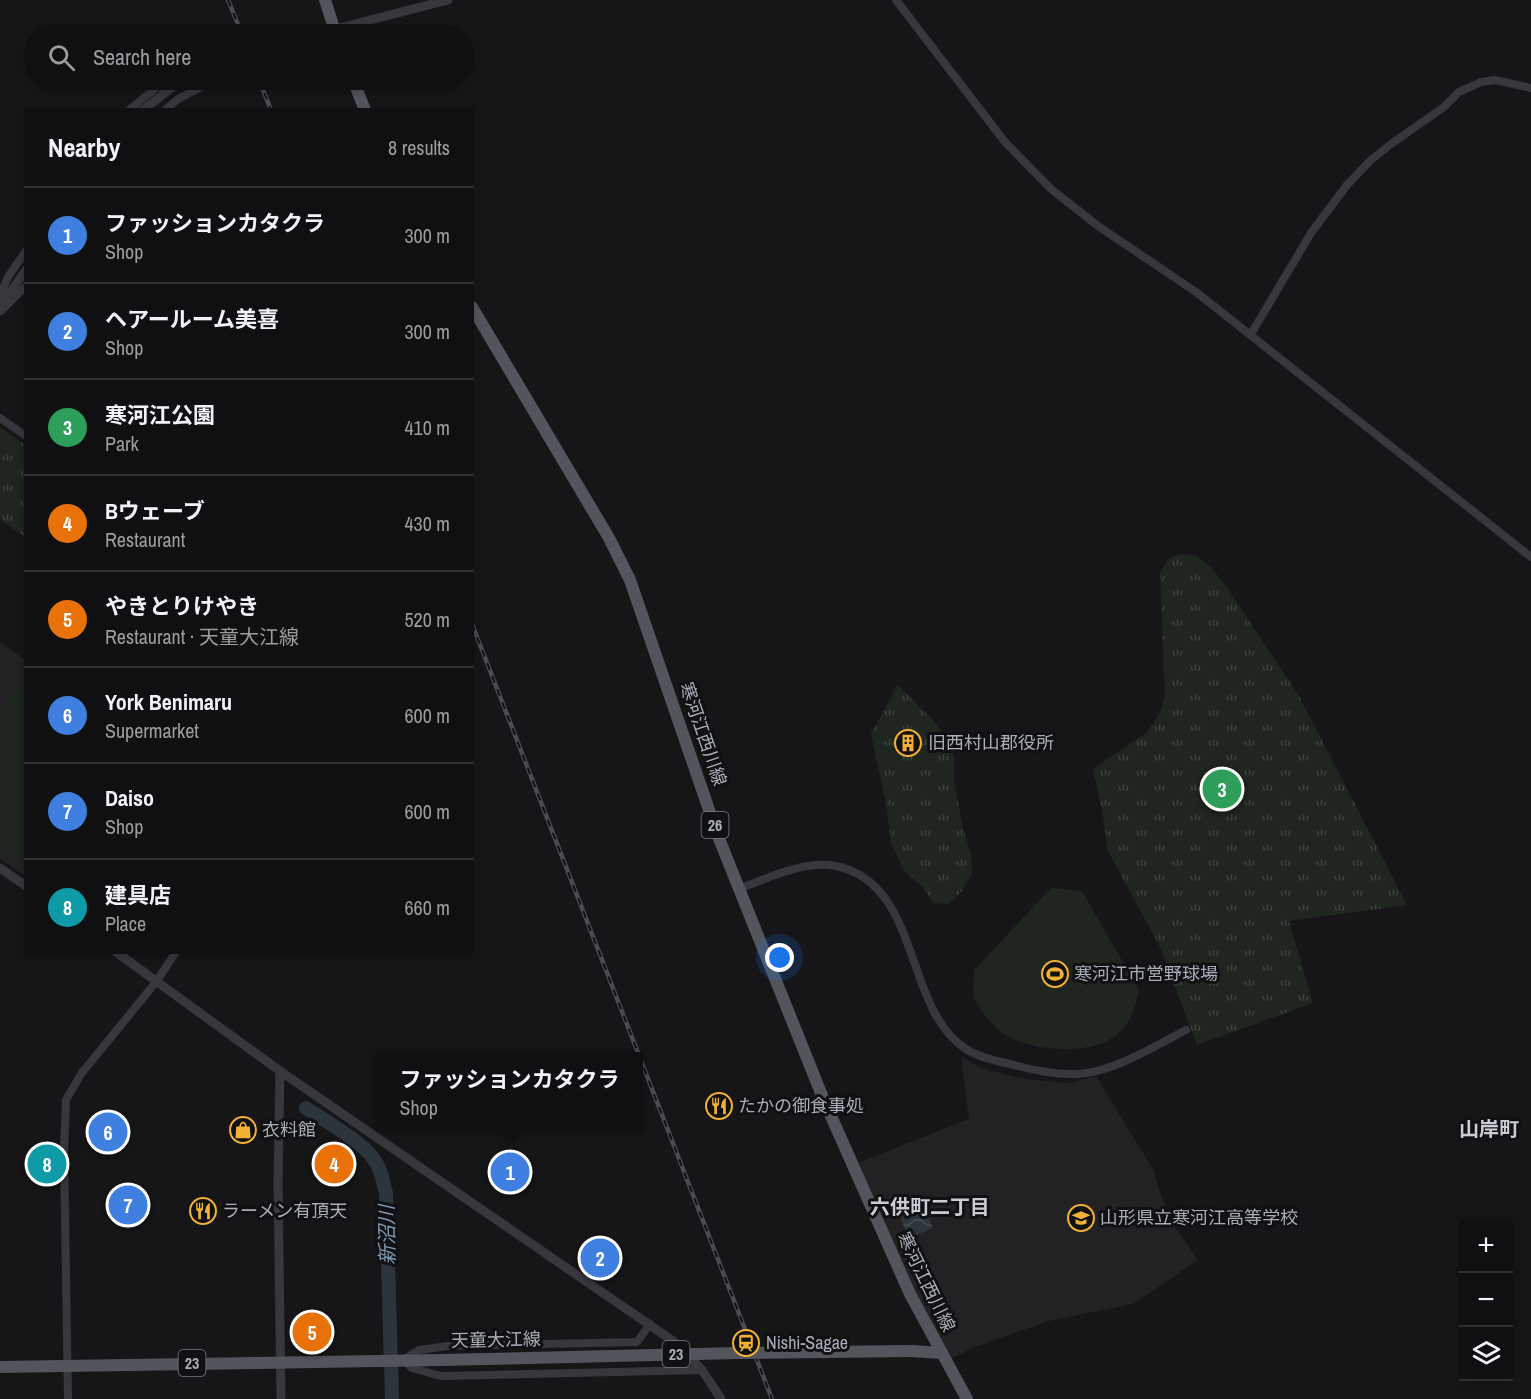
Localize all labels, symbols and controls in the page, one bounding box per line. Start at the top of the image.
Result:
search box [24,24,474,90]
icon: search [45,41,78,74]
text: Search here [93,42,191,72]
text: Nearby [48,130,120,165]
text: 8 results [388,134,450,161]
text: ファッションカタクラ [105,208,325,238]
text: 1 [63,222,72,249]
text: 300 m [404,222,450,249]
text: Shop [105,238,143,265]
text: ヘアールーム美喜 [105,304,279,334]
text: 2 [63,318,72,345]
text: 300 m [404,318,450,345]
text: Shop [105,334,143,361]
text: 寒河江公園 [105,400,215,430]
text: 3 [63,414,72,441]
text: 410 m [404,414,450,441]
text: Park [105,430,139,457]
text: Bウェーブ [105,496,205,526]
text: 4 [63,510,72,537]
text: 430 m [404,510,450,537]
text: Restaurant [105,526,185,553]
text: やきとりけやき [105,591,259,621]
text: 5 [63,606,72,633]
text: 520 m [404,606,450,633]
text: Restaurant · 天童大江線 [105,623,299,650]
street label: 寒河江西川線 [674,679,733,789]
text: York Benimaru [105,687,232,717]
text: 6 [63,702,72,729]
text: 600 m [404,702,450,729]
text: Supermarket [105,717,199,744]
building icon: 旧西村山郡役所 [893,728,923,758]
place label: 旧西村山郡役所 [928,730,1054,755]
pin: 3 [1202,766,1242,812]
text: Daiso [105,783,154,813]
text: 7 [63,798,72,825]
text: 600 m [404,798,450,825]
road number: 26 [702,812,728,838]
text: Shop [105,813,143,840]
text: 建具店 [105,880,171,910]
text: 8 [63,894,72,921]
text: 660 m [404,894,450,921]
text: Place [105,910,146,937]
your location [765,943,794,972]
sports icon: 寒河江市営野球場 [1040,959,1070,989]
place label: 寒河江市営野球場 [1074,961,1218,986]
popup [376,1052,643,1130]
text: ファッションカタクラ [399,1064,620,1094]
restaurant icon: たかの御食事処 [704,1091,734,1121]
place label: たかの御食事処 [738,1093,864,1118]
text: Shop [399,1094,438,1121]
pin: 6 [88,1110,128,1154]
shop icon: 衣料館 [228,1115,258,1145]
district label: 山岸町 [1459,1115,1519,1142]
place label: 衣料館 [262,1117,316,1142]
pin: 8 [28,1142,66,1186]
pin: 4 [314,1142,354,1186]
pin: 1 [490,1150,530,1194]
pin: 7 [108,1182,148,1228]
district label: 六供町二丁目 [870,1193,990,1220]
restaurant icon: ラーメン有頂天 [188,1196,218,1226]
place label: ラーメン有頂天 [222,1198,347,1223]
water label: 新沼川 [372,1203,401,1265]
school or university icon: 山形県立寒河江高等学校 [1066,1203,1096,1233]
place label: 山形県立寒河江高等学校 [1100,1205,1298,1230]
map controls [1459,1219,1513,1381]
button: + [1459,1219,1513,1273]
street label: 寒河江西川線 [892,1228,961,1336]
pin: 2 [580,1236,620,1280]
button: − [1459,1273,1513,1327]
pin: 5 [292,1310,332,1354]
street label: 天童大江線 [451,1326,541,1353]
button: layers [1459,1327,1513,1381]
station icon: Nishi-Sagae [731,1328,761,1358]
place label: Nishi-Sagae [766,1330,848,1355]
road number: 23 [662,1341,690,1367]
road number: 23 [178,1350,206,1376]

